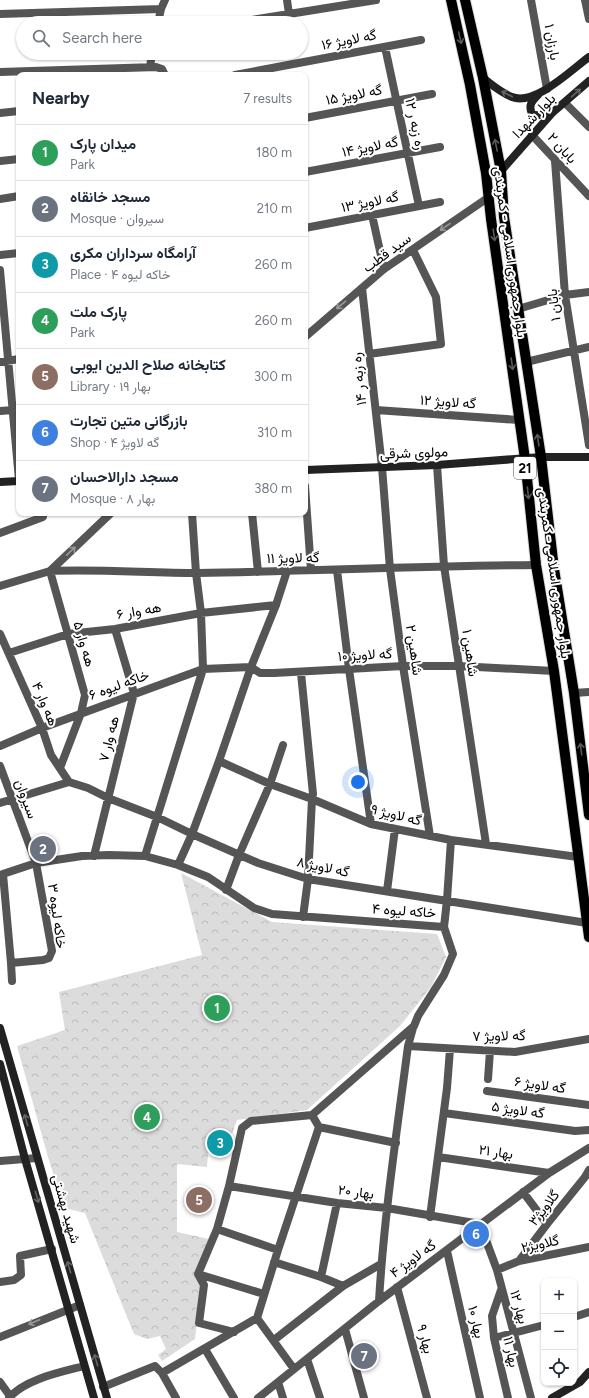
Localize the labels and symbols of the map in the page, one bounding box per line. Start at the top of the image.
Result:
street label: بارزان ۱ [540,23,564,61]
street label: ۱۶ گه لاویژ [320,26,378,54]
one-way arrow [457,31,465,44]
street label: گه لاویژ ۱۵ [324,81,384,109]
one-way arrow [571,88,581,97]
one-way arrow [502,90,514,97]
street label: بلوار شهدا [509,90,559,142]
street label: ره زبه ر ۱۲ [401,97,429,152]
street label: بابان ۲ [544,129,580,167]
street label: گه لاویژ ۱۴ [340,133,400,161]
one-way arrow [492,139,500,152]
street label: بلوار جمهوری اسلامی - کمربندی [490,165,530,339]
street label: گه لاویژ ۱۳ [340,188,400,216]
one-way arrow [440,223,451,231]
one-way arrow [490,228,498,241]
street label: سید قطب [359,230,415,276]
street label: بابان ۱ [544,288,564,322]
one-way arrow [336,301,347,310]
street label: ره زبه ر ۱۴ [348,351,370,406]
one-way arrow [508,357,516,370]
street label: گه لاویژ ۱۲ [419,392,477,412]
one-way arrow [534,434,542,447]
street label: مولوی شرقی [380,443,448,463]
road number: 21 [514,457,536,479]
one-way arrow [524,486,532,499]
street label: بلوار جمهوری اسلامی - کمربندی [534,486,574,660]
one-way arrow [66,546,76,556]
street label: گه لاویژ ۱۱ [266,549,320,567]
street label: هه وار ۶ [115,599,163,623]
street label: هه وار ۵ [69,619,99,669]
street label: شاهین ۲ [402,624,426,676]
street label: شاهین ۱ [458,628,482,678]
street label: گه لاویژ ۱۰ [337,645,393,665]
street label: خاکه لیوه ۶ [87,666,151,704]
street label: هه وار ۴ [28,679,62,729]
street label: هه وار ۷ [95,714,123,764]
one-way arrow [577,743,585,756]
your location [348,772,368,792]
street label: سیروان [11,777,41,821]
street label: گه لاویژ ۹ [369,801,423,829]
pin: 2 [30,834,56,864]
street label: گه لاویژ ۸ [295,853,351,881]
street label: خاکه لیوه ۳ [44,882,70,950]
street label: خاکه لیوه ۴ [371,900,437,922]
pin: 1 [204,993,230,1023]
street label: گه لاویژ ۷ [472,1027,526,1045]
street label: گه لاویژ ۶ [513,1073,567,1097]
street label: گه لاویژ ۵ [491,1098,545,1122]
pin: 4 [134,1102,160,1132]
one-way arrow [22,1114,29,1127]
pin: 3 [207,1128,233,1158]
street label: بهار ۲۱ [478,1141,514,1163]
street label: شهید بهشتی [48,1173,84,1245]
street label: بهار ۲۰ [337,1181,375,1203]
pin: 5 [186,1185,212,1215]
street label: گلاویژ۳ [525,1187,563,1229]
one-way arrow [34,1190,41,1203]
pin: 6 [463,1219,489,1249]
street label: گلاویژ۲ [519,1232,561,1256]
street label: گه لاویژ ۴ [387,1237,439,1281]
one-way arrow [65,1261,72,1274]
street label: بهار ۱۲ [506,1288,532,1326]
street label: بهار ۱۰ [464,1304,488,1340]
one-way arrow [29,1319,41,1327]
street label: بهار ۹ [413,1322,437,1356]
street label: بهار ۱۱ [499,1335,523,1369]
pin: 7 [351,1341,377,1371]
one-way arrow [92,1354,99,1367]

